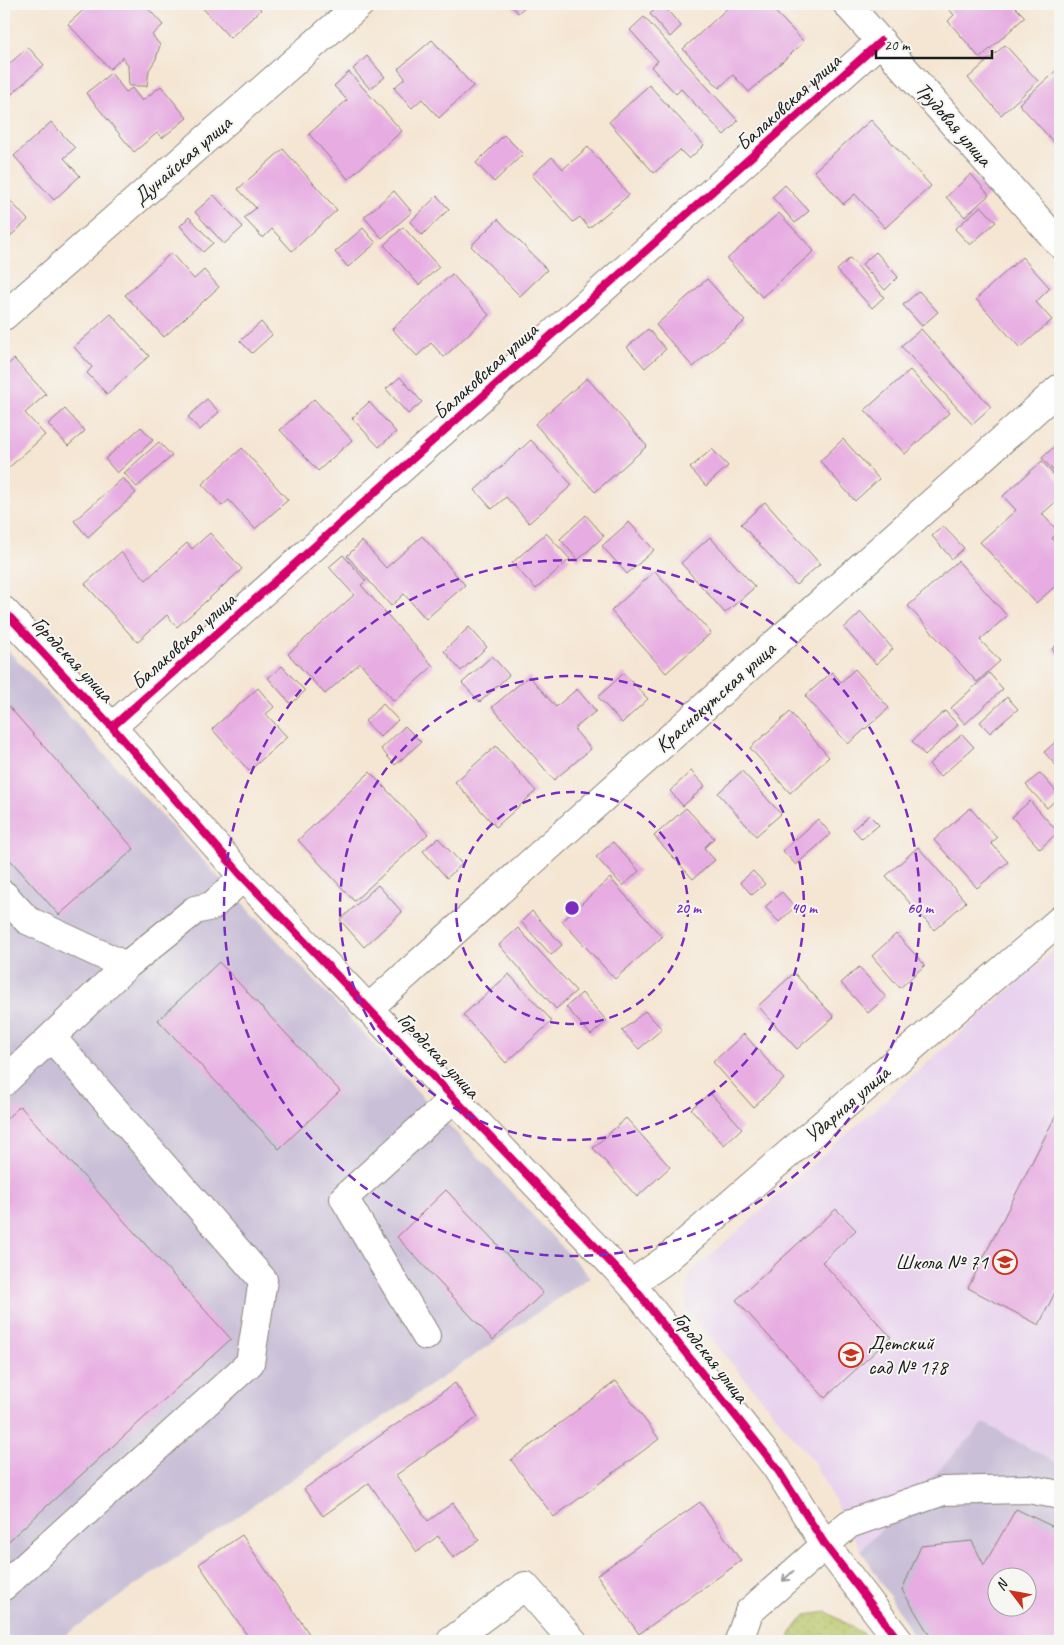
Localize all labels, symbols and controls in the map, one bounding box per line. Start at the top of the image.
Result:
scale bar [876,28,993,60]
text: 20 m [884,36,911,55]
street label: Балаковская улица [730,47,847,156]
street label: Трудовая улица [910,76,999,173]
street label: Дунайская улица [127,109,238,210]
street label: Балаковская улица [427,316,544,425]
street label: Балаковская улица [125,586,242,695]
street label: Городская улица [26,610,121,709]
street label: Краснокутская улица [649,635,782,758]
centre of rings [563,899,581,917]
text: 20 m [675,899,702,918]
text: 40 m [791,899,818,918]
text: 60 m [907,899,934,918]
street label: Городская улица [392,1006,487,1105]
street label: Ударная улица [799,1058,897,1148]
place label: Школа № 71 [895,1249,990,1275]
school or university icon: Школа № 71 [992,1249,1018,1275]
street label: Городская улица [667,1306,756,1409]
place label: Детский сад № 178 [868,1330,950,1380]
school or university icon: Детский сад № 178 [838,1342,864,1368]
north arrow [986,1568,1036,1618]
one-way arrow [782,1570,795,1582]
text: N [992,1575,1012,1594]

